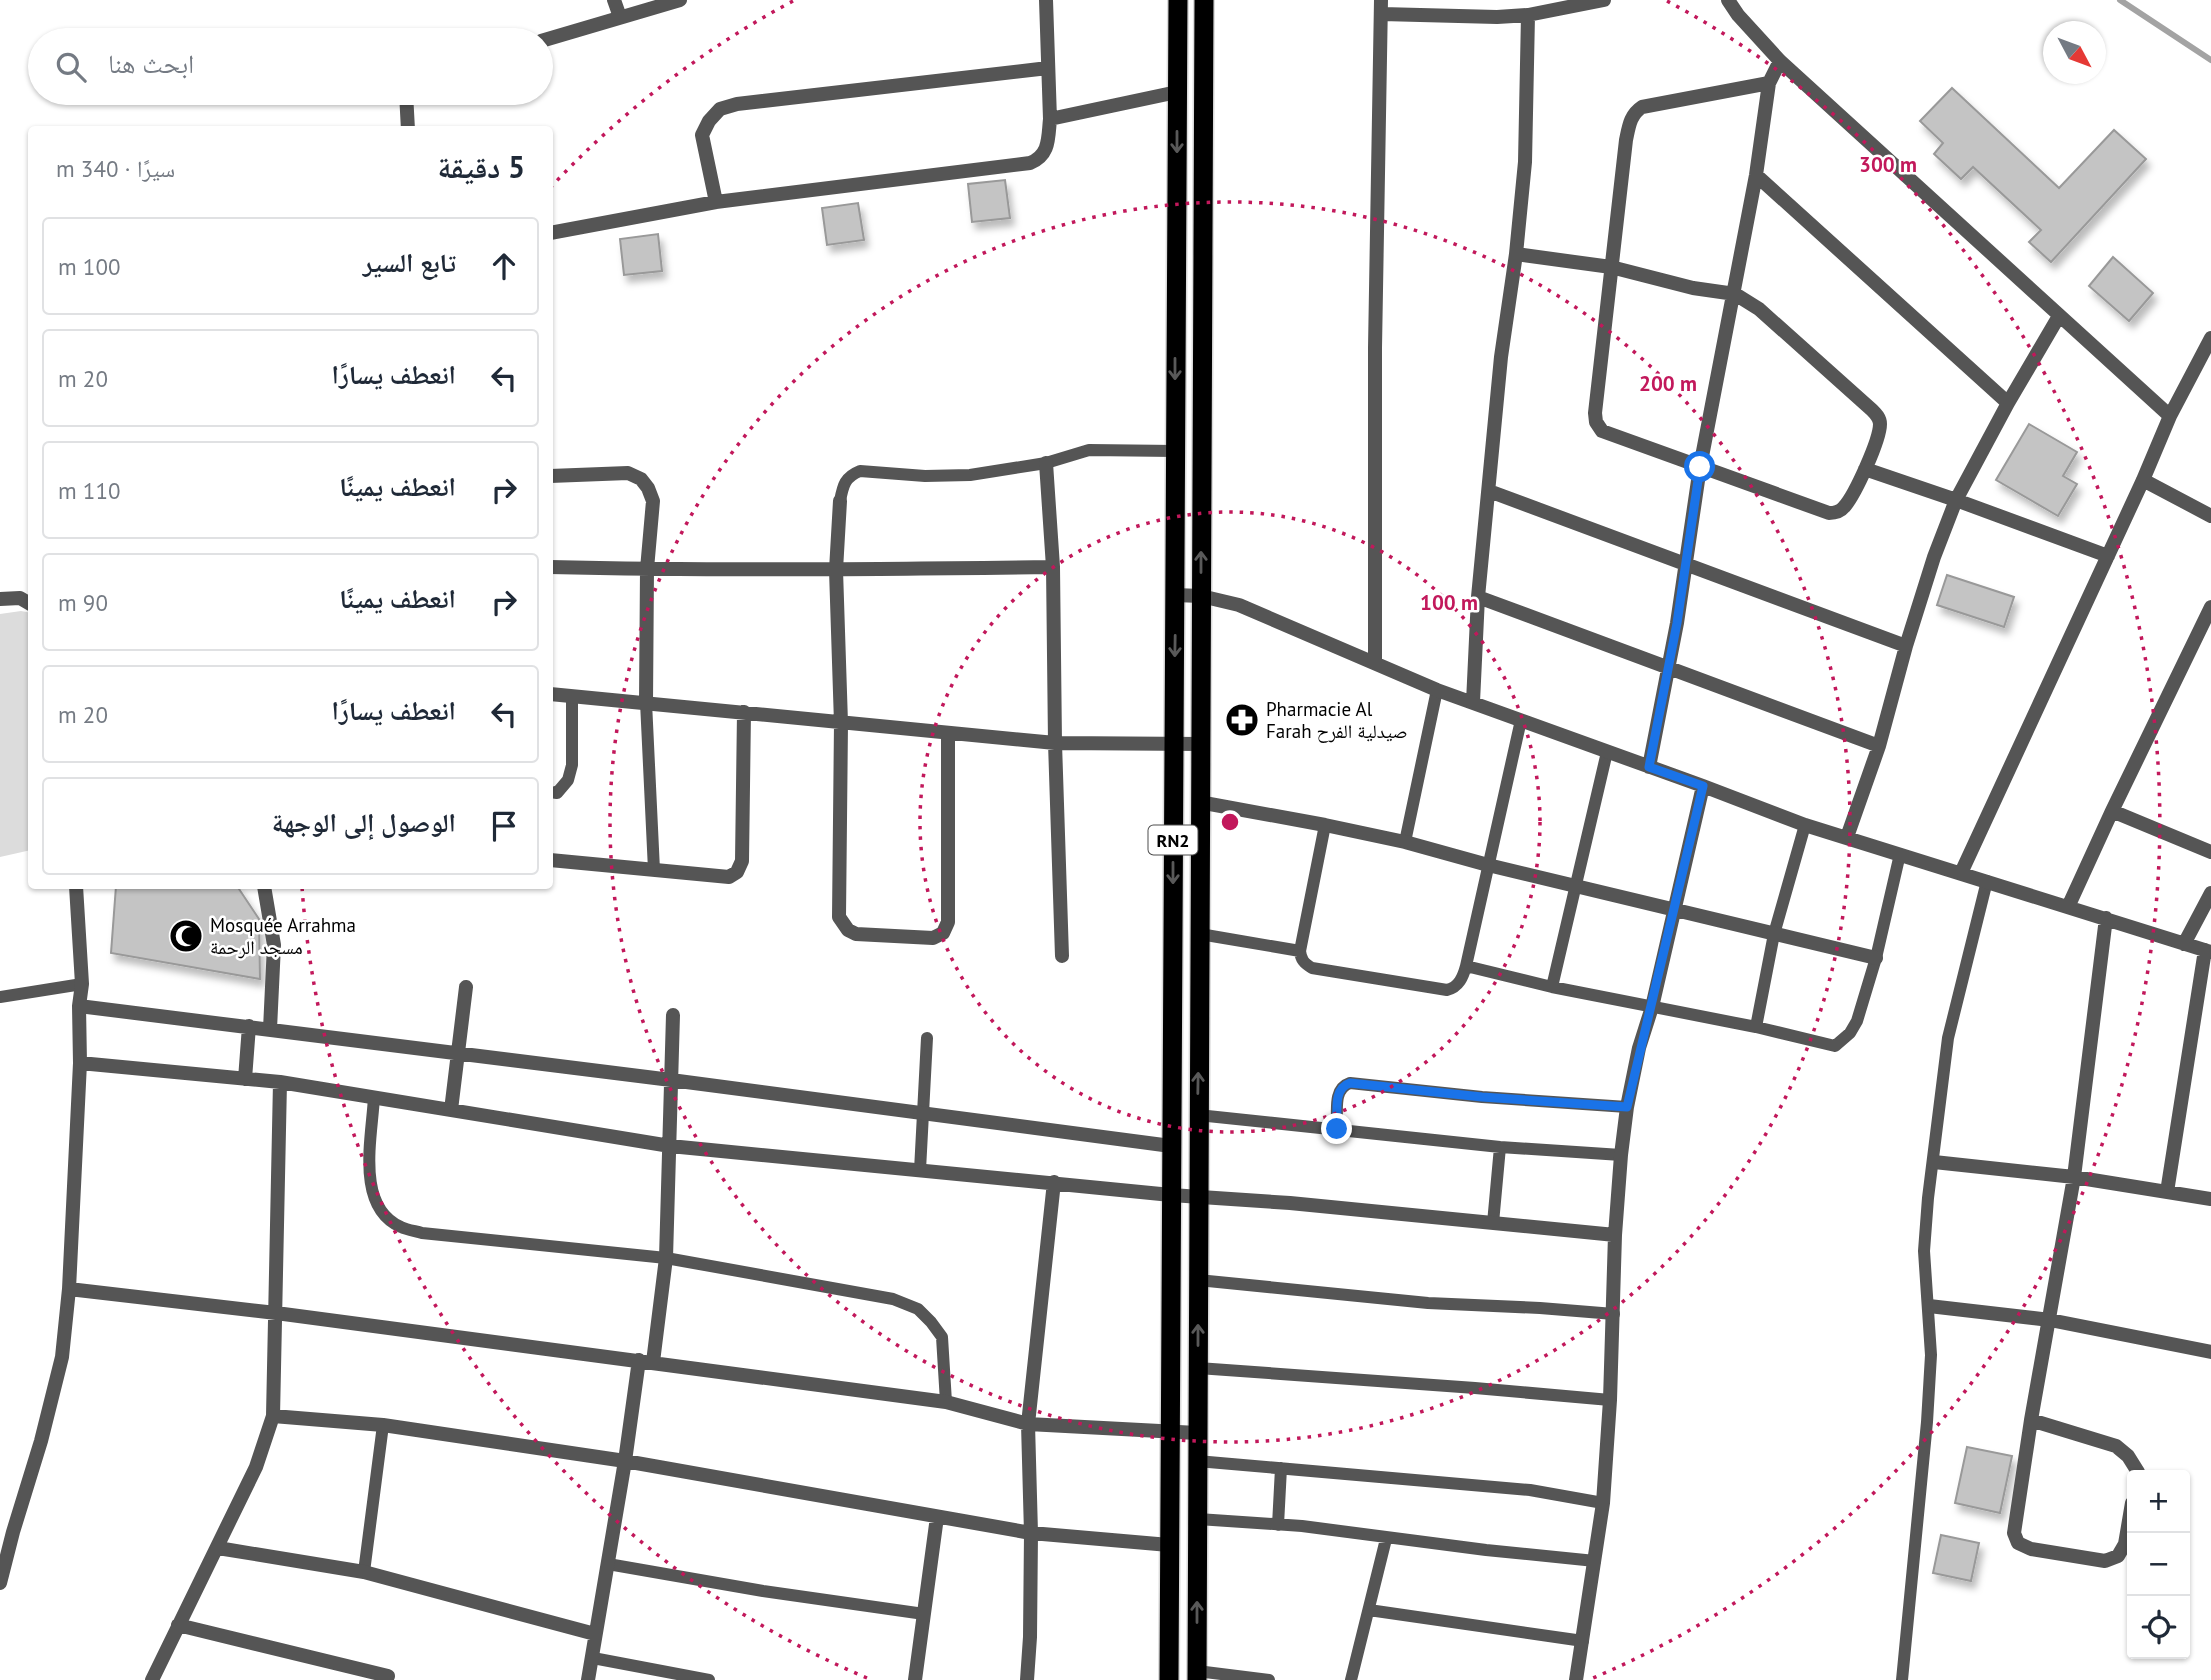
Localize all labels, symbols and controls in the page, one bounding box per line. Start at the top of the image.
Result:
north arrow [2043,21,2106,84]
search box [28,28,553,105]
text: ابحث هنا [108,47,194,80]
icon: search [52,48,90,86]
one-way arrow [1170,130,1184,153]
text: 5 دقيقة [437,147,525,186]
text: 300 m [1859,151,1917,178]
text: سيرًا · 340 m [56,154,175,183]
text: تابع السير [363,246,456,279]
icon: ahead [485,247,523,285]
text: 100 m [58,252,120,281]
one-way arrow [1168,357,1182,380]
text: انعطف يسارًا [332,358,456,391]
icon: left [485,359,523,397]
text: 20 m [58,364,108,393]
text: 200 m [1639,370,1697,397]
route start [1684,451,1715,482]
text: انعطف يمينًا [339,470,456,503]
icon: right [485,471,523,509]
text: 110 m [58,476,120,505]
one-way arrow [1194,551,1208,574]
text: انعطف يمينًا [339,582,456,615]
icon: right [485,583,523,621]
text: 90 m [58,588,108,617]
text: 100 m [1420,589,1478,616]
one-way arrow [1168,634,1182,657]
text: انعطف يسارًا [332,694,456,727]
icon: left [485,695,523,733]
place label: Pharmacie Al Farah صيدلية الفرح [1266,697,1408,743]
text: 20 m [58,700,108,729]
pharmacy icon: Pharmacie Al Farah صيدلية الفرح [1223,701,1261,739]
text: الوصول إلى الوجهة [272,806,456,839]
icon: arrive [485,807,523,845]
centre of rings [1218,810,1242,834]
road number: RN2 [1148,826,1198,854]
one-way arrow [1166,861,1180,884]
place label: Mosquée Arrahma مسجد الرحمة [210,913,356,959]
mosque icon: Mosquée Arrahma مسجد الرحمة [167,917,205,955]
one-way arrow [1191,1072,1205,1095]
route end [1321,1113,1352,1144]
one-way arrow [1191,1324,1205,1347]
map controls [2127,1470,2190,1659]
button: + [2127,1470,2190,1533]
button: − [2127,1533,2190,1596]
button: locate [2127,1596,2190,1659]
one-way arrow [1190,1601,1204,1624]

